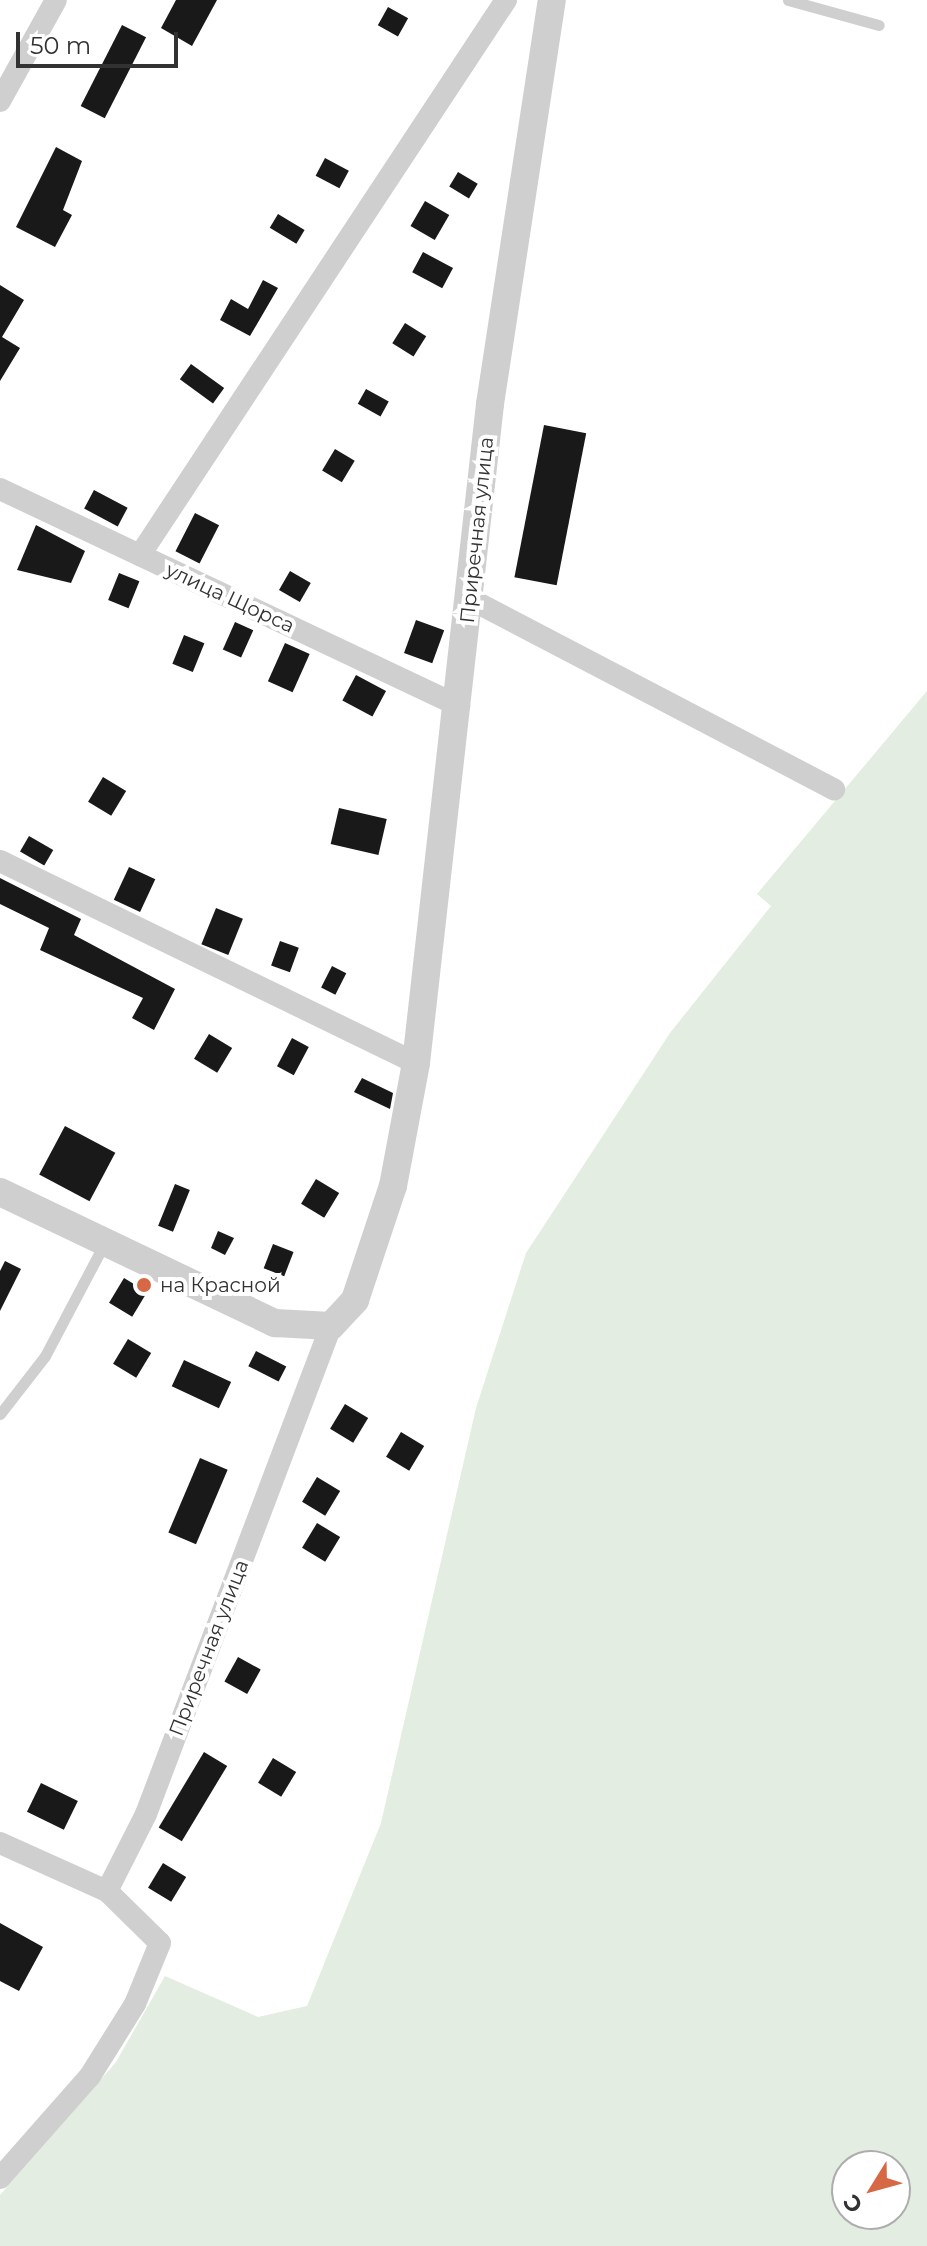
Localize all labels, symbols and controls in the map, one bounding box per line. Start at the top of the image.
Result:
scale bar [20,16,182,66]
text: 50 m [30,31,91,60]
street label: Приречная улица [455,436,499,624]
street label: улица Щорса [162,558,298,638]
place label: на Красной [160,1273,281,1297]
marker: на Красной [135,1276,153,1294]
street label: Приречная улица [164,1556,254,1740]
north arrow [831,2150,911,2230]
text: С [837,2189,869,2218]

